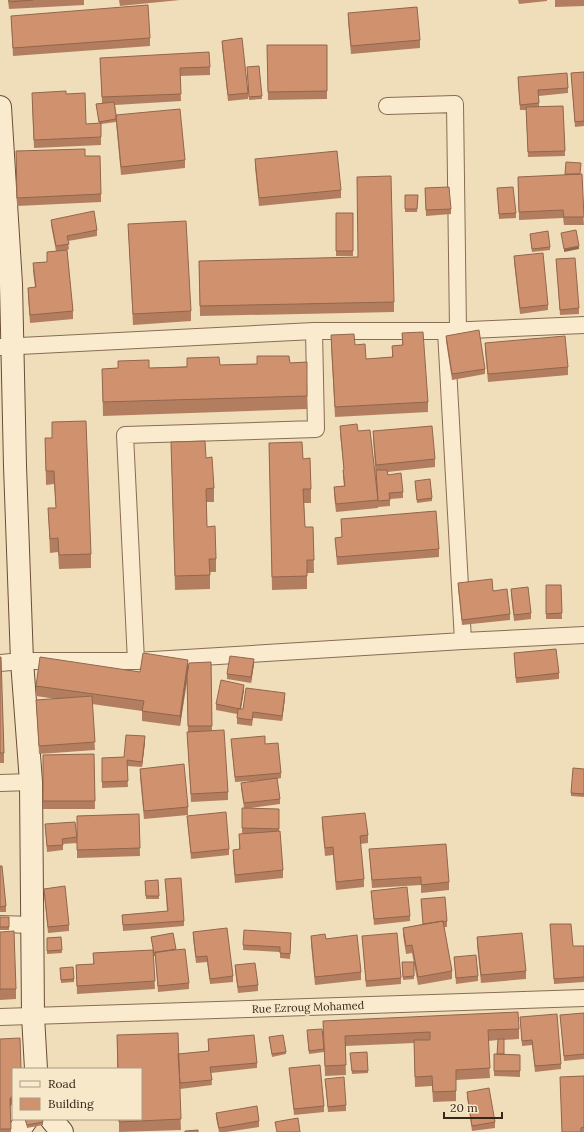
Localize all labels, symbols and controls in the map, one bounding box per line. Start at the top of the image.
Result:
street label: Rue Ezroug Mohamed [252,998,365,1016]
legend [12,1068,142,1120]
text: Road [48,1076,76,1091]
scale bar [444,1094,502,1120]
text: Building [48,1096,94,1111]
text: 20 m [450,1100,478,1115]

